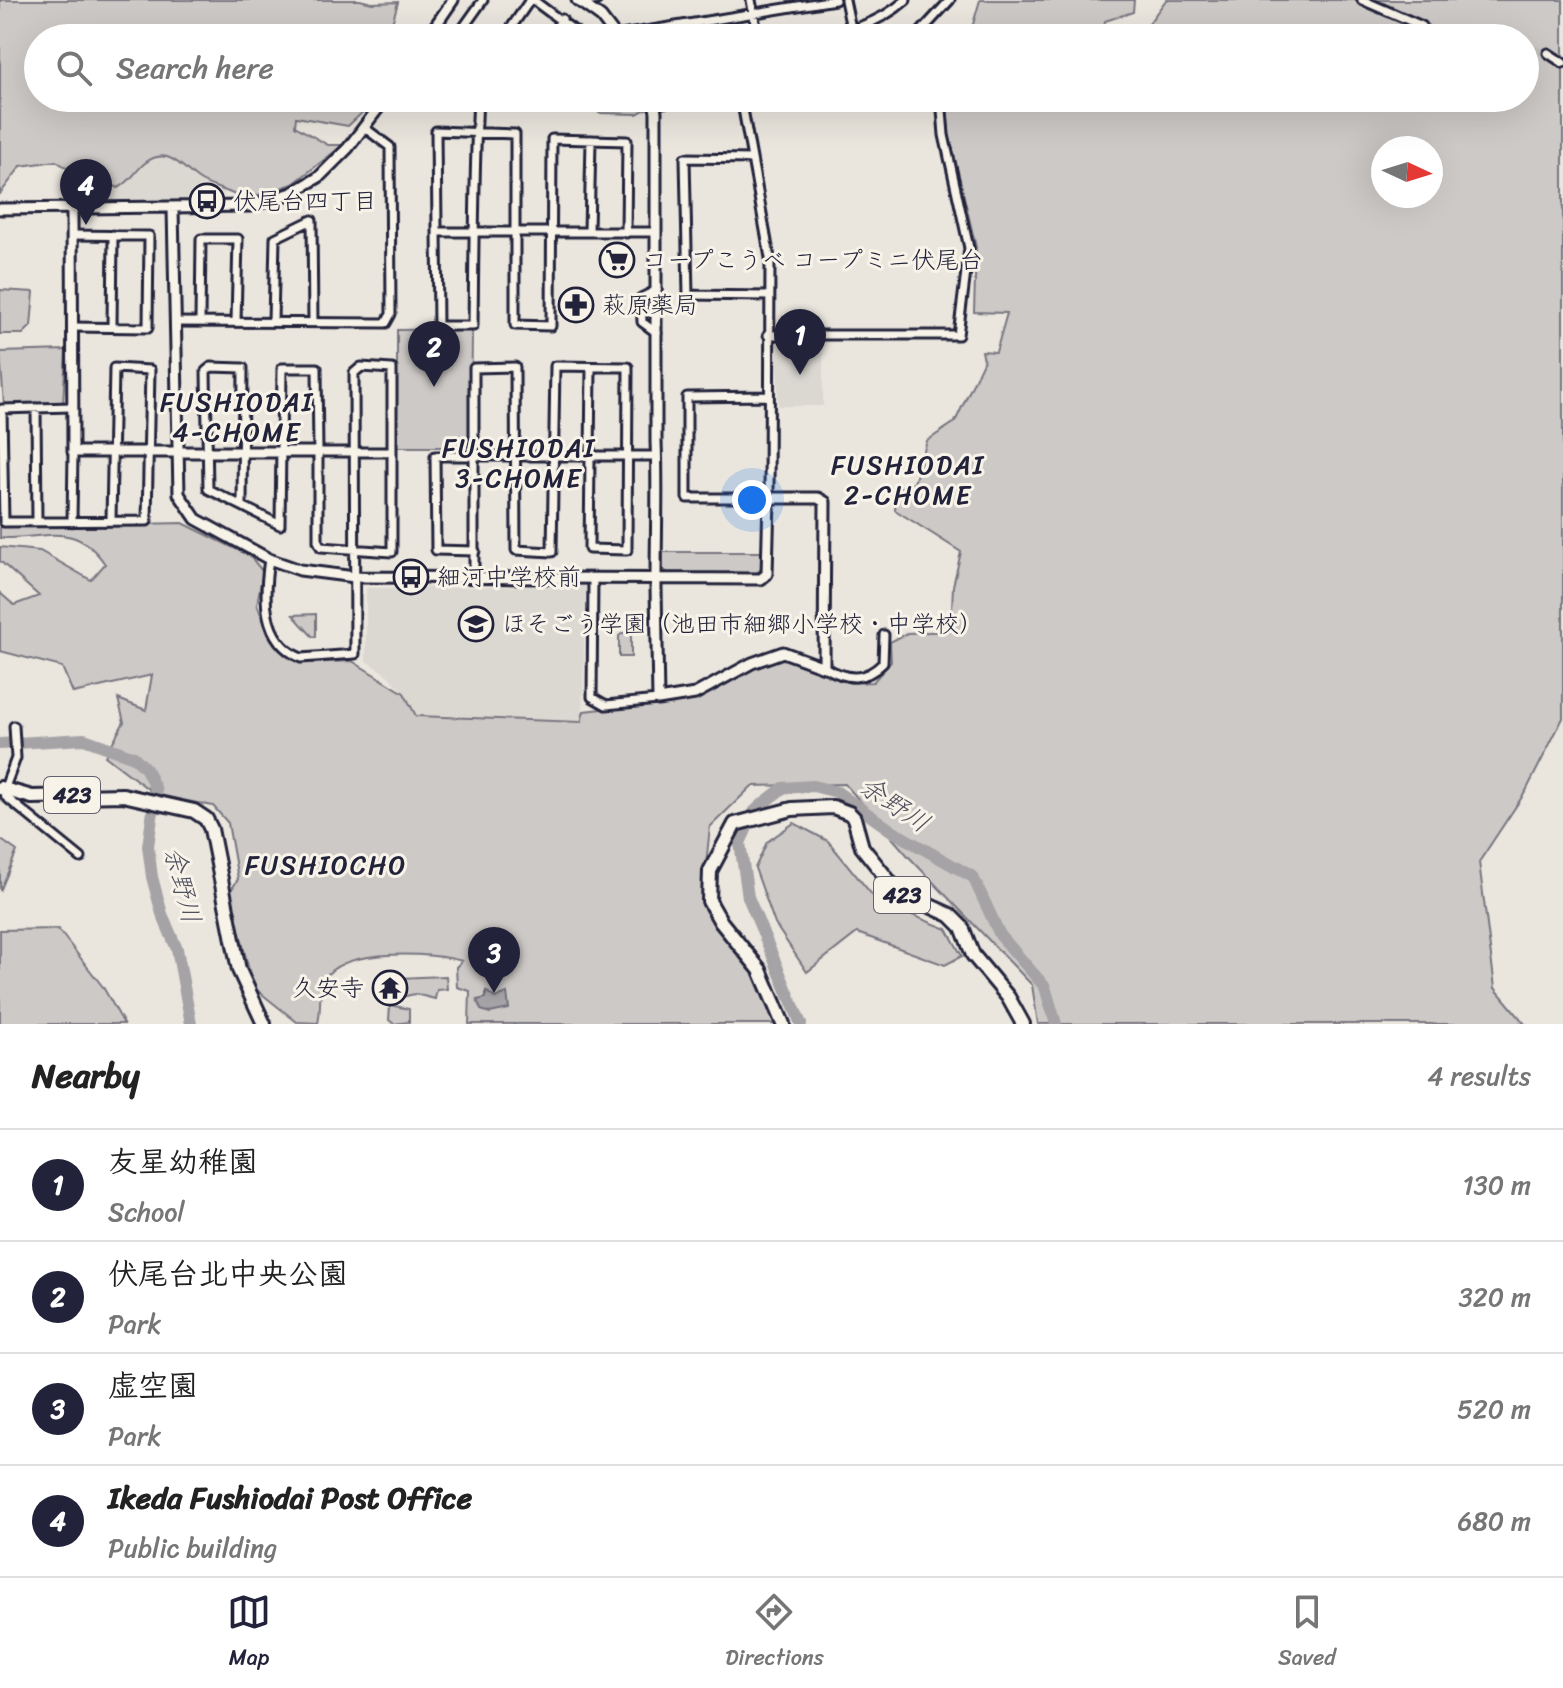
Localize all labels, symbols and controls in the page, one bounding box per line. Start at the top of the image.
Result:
search box [24,24,1539,112]
text: Search here [116,41,274,95]
icon: search [52,46,96,90]
north arrow [1371,136,1443,208]
pin: 4 [60,159,112,225]
place label: 伏尾台四丁目 [233,180,377,222]
bus stop icon: 伏尾台四丁目 [188,182,226,220]
place label: コープこうべ コープミニ伏尾台 [643,239,983,281]
supermarket icon: コープこうべ コープミニ伏尾台 [598,241,636,279]
place label: 萩原薬局 [602,284,698,326]
pharmacy icon: 萩原薬局 [557,286,595,324]
pin: 1 [774,309,826,375]
pin: 2 [408,321,460,387]
district label: FUSHIODAI 4-CHOME [160,379,314,455]
district label: FUSHIODAI 3-CHOME [442,425,596,501]
district label: FUSHIODAI 2-CHOME [831,442,985,518]
your location [732,480,772,520]
place label: 細河中学校前 [437,556,581,598]
bus stop icon: 細河中学校前 [392,558,430,596]
place label: ほそごう学園（池田市細郷小学校・中学校） [502,603,983,645]
school or university icon: ほそごう学園（池田市細郷小学校・中学校） [457,605,495,643]
water label: 余野川 [850,763,940,845]
road number: 423 [44,777,100,813]
water label: 余野川 [151,842,215,928]
district label: FUSHIOCHO [245,842,407,888]
road number: 423 [874,877,930,913]
pin: 3 [468,927,520,993]
place label: 久安寺 [292,967,364,1009]
temple icon: 久安寺 [371,969,409,1007]
text: Nearby [32,1046,140,1106]
text: 4 results [1427,1053,1531,1099]
text: 友星幼稚園 [108,1135,258,1189]
text: 1 [52,1162,64,1208]
text: 130 m [1462,1162,1531,1208]
text: School [108,1189,185,1235]
text: 伏尾台北中央公園 [108,1247,348,1301]
text: 2 [50,1274,66,1320]
text: 320 m [1459,1274,1531,1320]
text: Park [108,1301,161,1347]
text: 虚空園 [108,1359,198,1413]
text: 3 [51,1386,65,1432]
text: 520 m [1457,1386,1531,1432]
text: Park [108,1413,161,1459]
text: Ikeda Fushiodai Post Office [108,1471,472,1525]
text: 4 [50,1498,66,1544]
text: 680 m [1457,1498,1531,1544]
text: Public building [108,1525,277,1571]
tab: Map [227,1590,271,1677]
tab: Directions [725,1590,824,1677]
tab: Saved [1278,1590,1336,1677]

